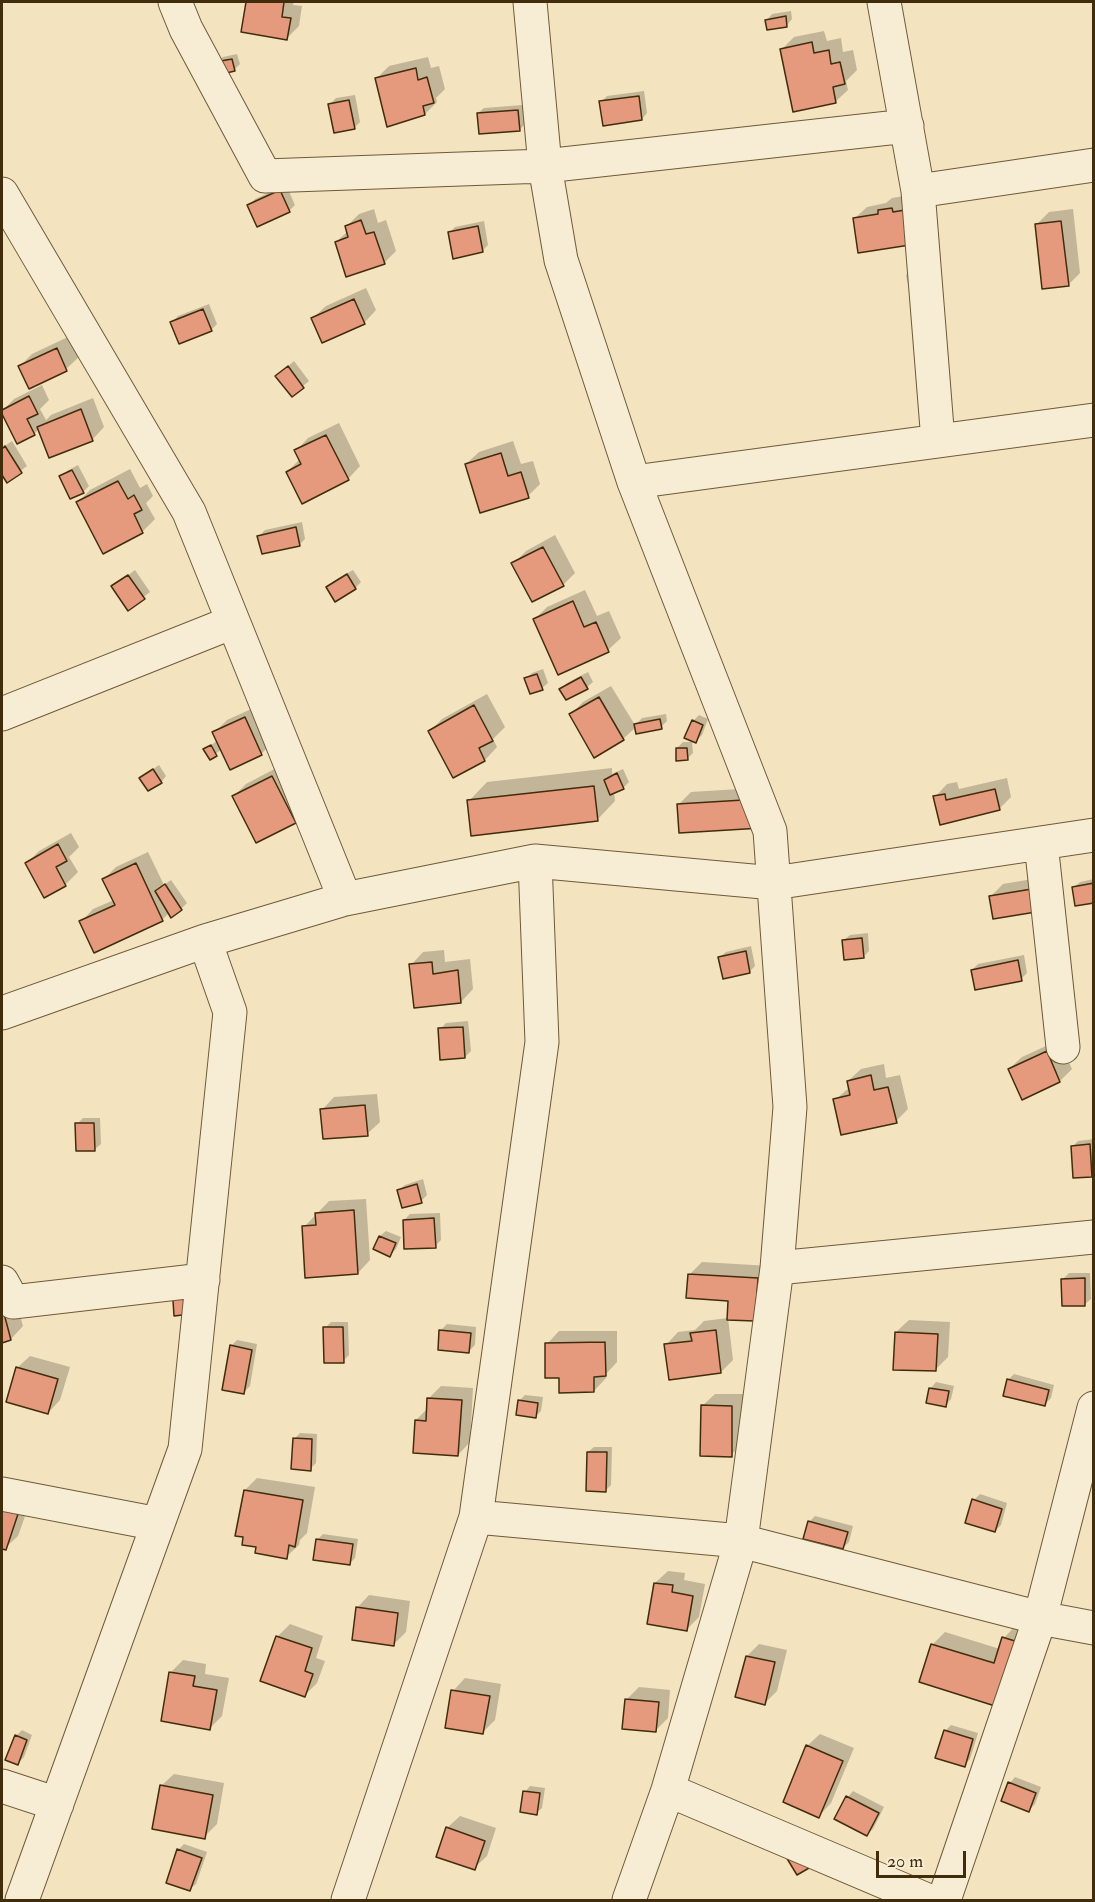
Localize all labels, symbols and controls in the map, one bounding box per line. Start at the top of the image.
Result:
scale bar [879,1839,969,1877]
text: 20 m [887,1850,923,1873]

